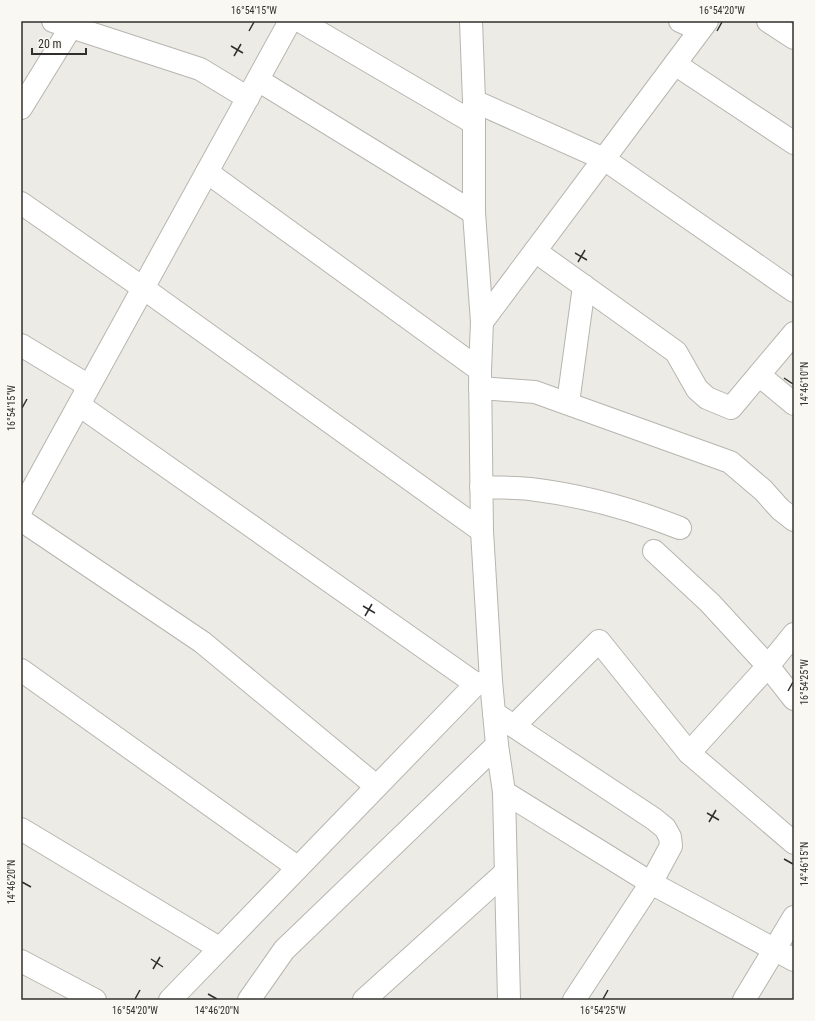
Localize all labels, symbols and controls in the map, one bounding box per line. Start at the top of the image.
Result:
text: 16°54'15"W [231,5,277,16]
text: 16°54'20"W [699,5,745,16]
scale bar [32,30,86,56]
text: 20 m [38,37,62,51]
text: 14°46'10"N [799,362,810,406]
text: 16°54'15"W [6,385,17,431]
text: 16°54'25"W [799,659,810,705]
text: 14°46'15"N [799,842,810,886]
text: 14°46'20"N [6,860,17,904]
text: 16°54'20"W [112,1005,158,1016]
text: 14°46'20"N [195,1005,239,1016]
text: 16°54'25"W [580,1005,626,1016]

